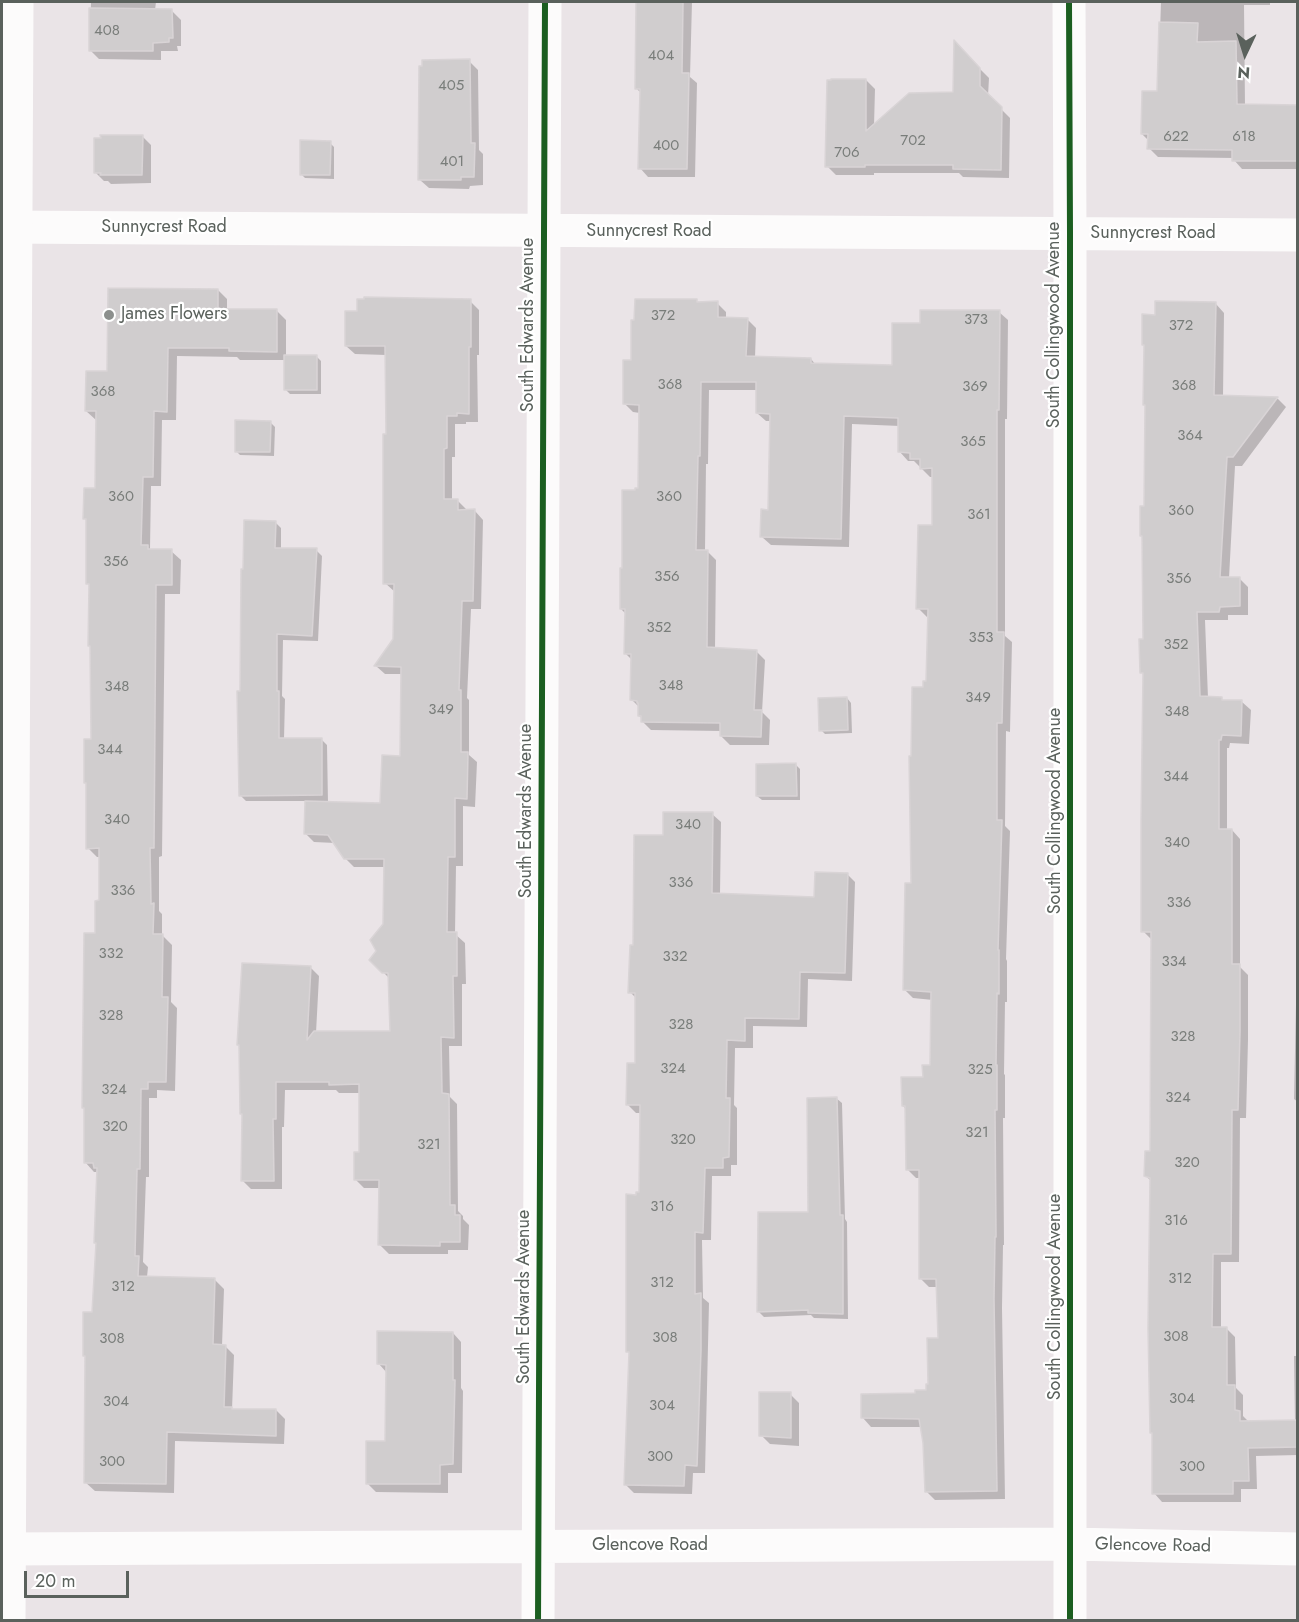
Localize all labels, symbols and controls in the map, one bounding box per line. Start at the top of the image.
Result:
house number: 408 [94,22,120,40]
north arrow [1215,24,1275,84]
house number: 404 [648,47,674,65]
text: N [1237,61,1251,84]
house number: 405 [438,77,464,95]
house number: 622 [1163,128,1189,146]
house number: 618 [1232,128,1256,146]
house number: 702 [900,132,926,150]
house number: 400 [653,137,679,155]
house number: 706 [834,144,860,162]
house number: 401 [440,153,464,171]
street label: Sunnycrest Road [101,217,227,239]
street label: Sunnycrest Road [586,221,712,243]
street label: South Collingwood Avenue [1044,222,1066,428]
street label: Sunnycrest Road [1090,223,1216,245]
street label: South Edwards Avenue [518,238,540,412]
place label: James Flowers [121,304,227,326]
house number: 372 [651,307,675,325]
marker: James Flowers [102,308,116,322]
house number: 373 [964,311,988,329]
house number: 372 [1169,317,1193,335]
house number: 368 [657,376,683,394]
house number: 368 [1171,377,1197,395]
house number: 369 [962,378,988,396]
house number: 368 [90,383,116,401]
house number: 364 [1177,427,1203,445]
house number: 365 [960,433,986,451]
house number: 360 [108,488,134,506]
house number: 360 [656,488,682,506]
house number: 360 [1168,502,1194,520]
house number: 361 [967,506,991,524]
house number: 356 [103,553,129,571]
house number: 356 [654,568,680,586]
house number: 356 [1166,570,1192,588]
house number: 352 [646,619,672,637]
house number: 353 [969,629,993,647]
house number: 352 [1163,636,1189,654]
house number: 348 [658,677,684,695]
house number: 348 [104,678,130,696]
house number: 349 [965,689,991,707]
house number: 349 [428,701,454,719]
house number: 348 [1164,703,1190,721]
street label: South Collingwood Avenue [1045,708,1067,914]
street label: South Edwards Avenue [516,724,538,898]
house number: 344 [97,741,123,759]
house number: 344 [1163,768,1189,786]
house number: 340 [104,811,130,829]
house number: 340 [675,816,701,834]
house number: 340 [1164,834,1190,852]
house number: 336 [668,874,694,892]
house number: 336 [110,882,136,900]
house number: 336 [1166,894,1192,912]
house number: 332 [99,945,123,963]
house number: 332 [663,948,687,966]
house number: 334 [1161,953,1187,971]
house number: 328 [99,1007,123,1025]
house number: 328 [669,1016,693,1034]
house number: 328 [1171,1028,1195,1046]
house number: 324 [660,1060,686,1078]
house number: 325 [967,1061,993,1079]
house number: 324 [101,1081,127,1099]
house number: 324 [1165,1089,1191,1107]
house number: 320 [102,1118,128,1136]
house number: 321 [965,1124,989,1142]
house number: 320 [670,1131,696,1149]
house number: 321 [417,1136,441,1154]
house number: 320 [1174,1154,1200,1172]
street label: South Collingwood Avenue [1045,1194,1067,1400]
house number: 316 [650,1198,674,1216]
street label: South Edwards Avenue [514,1210,536,1384]
house number: 316 [1164,1212,1188,1230]
house number: 312 [1168,1270,1192,1288]
house number: 312 [650,1274,674,1292]
house number: 312 [111,1278,135,1296]
house number: 308 [1163,1328,1189,1346]
house number: 308 [652,1329,678,1347]
house number: 308 [99,1330,125,1348]
house number: 304 [1169,1390,1195,1408]
house number: 304 [103,1393,129,1411]
house number: 304 [649,1397,675,1415]
house number: 300 [647,1448,673,1466]
house number: 300 [99,1453,125,1471]
house number: 300 [1179,1458,1205,1476]
street label: Glencove Road [1095,1534,1211,1558]
street label: Glencove Road [592,1535,708,1557]
scale bar [27,1559,132,1597]
text: 20 m [35,1568,75,1594]

